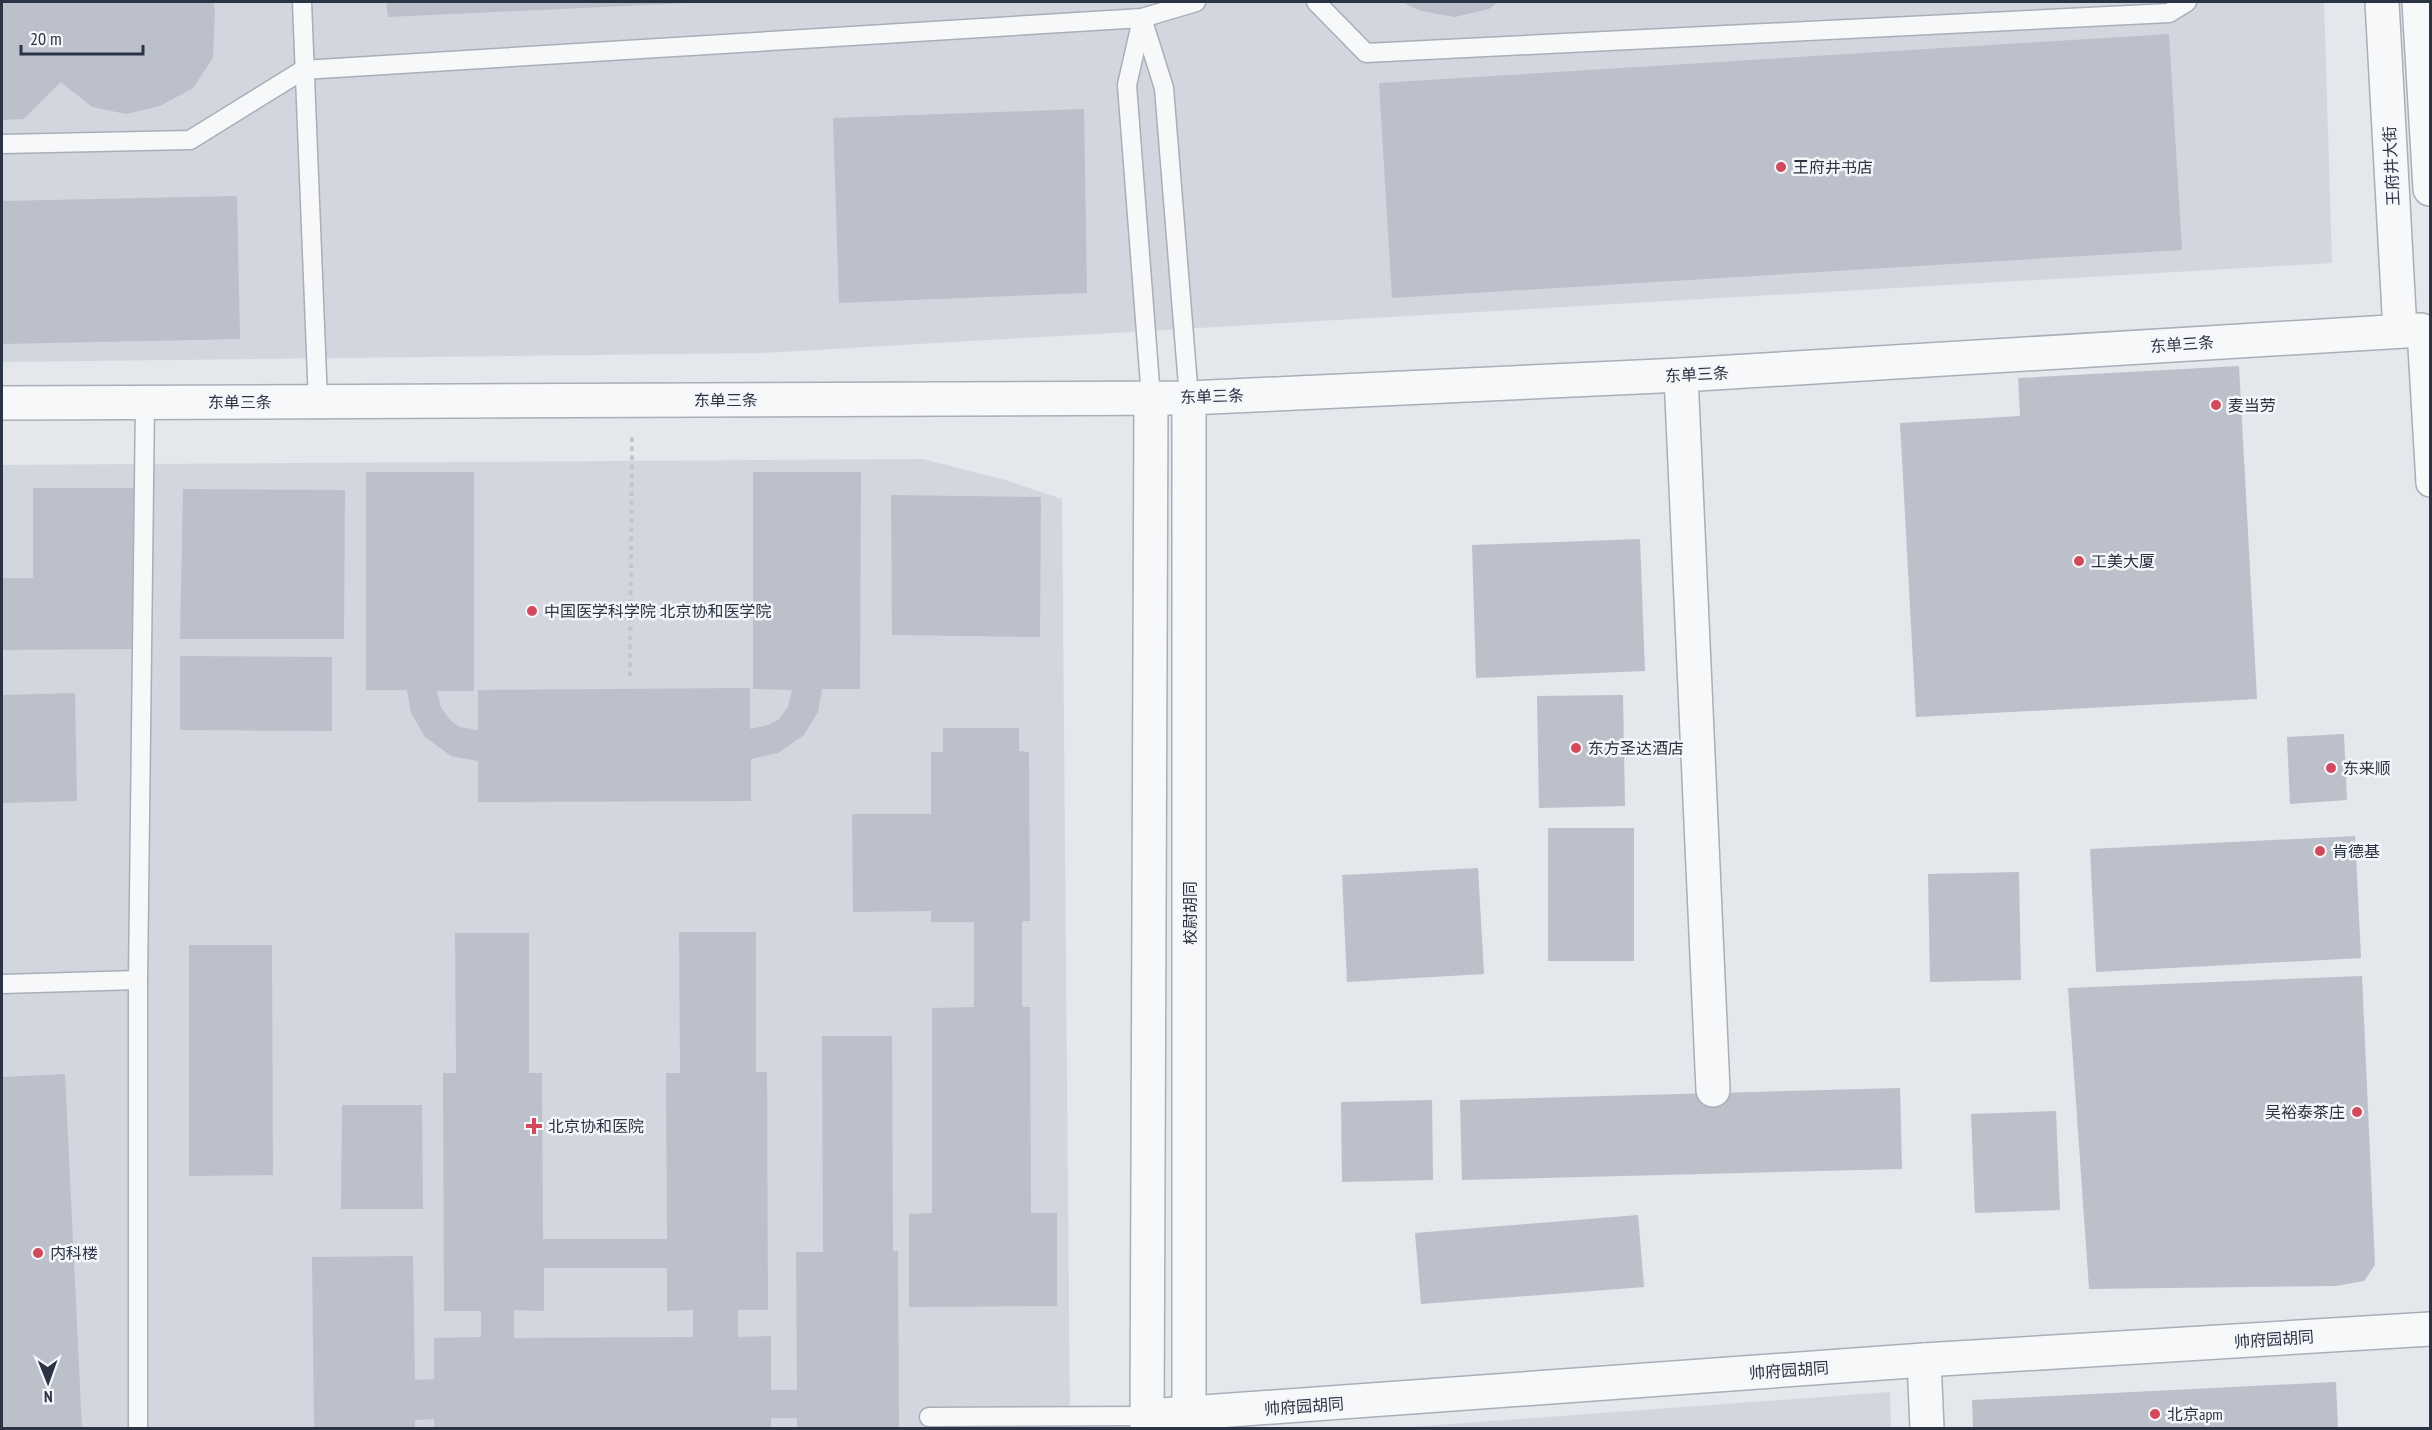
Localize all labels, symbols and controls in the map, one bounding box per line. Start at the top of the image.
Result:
scale bar [21,18,142,56]
text: 20 m [30,27,62,50]
street label: 王府井大街 [2379,126,2403,206]
place label: 王府井书店 [1793,157,1873,177]
marker: 王府井书店 [1774,160,1788,174]
street label: 东单三条 [2149,332,2215,356]
street label: 东单三条 [1665,362,1729,386]
street label: 东单三条 [1180,385,1244,407]
street label: 东单三条 [694,390,758,410]
street label: 东单三条 [208,392,272,412]
place label: 麦当劳 [2228,395,2276,415]
marker: 麦当劳 [2209,398,2223,412]
place label: 工美大厦 [2091,551,2155,571]
marker: 工美大厦 [2072,554,2086,568]
place label: 中国医学科学院 北京协和医学院 [544,601,771,621]
marker: 中国医学科学院 北京协和医学院 [525,604,539,618]
place label: 东方圣达酒店 [1588,738,1684,758]
marker: 东方圣达酒店 [1569,741,1583,755]
place label: 东来顺 [2343,758,2391,778]
marker: 东来顺 [2324,761,2338,775]
place label: 肯德基 [2332,841,2380,861]
marker: 肯德基 [2313,844,2327,858]
street label: 校尉胡同 [1180,881,1200,945]
place label: 吴裕泰茶庄 [2265,1102,2345,1122]
marker: 吴裕泰茶庄 [2350,1105,2364,1119]
place label: 北京协和医院 [548,1116,644,1136]
marker: 北京协和医院 [525,1117,543,1135]
place label: 内科楼 [50,1243,98,1263]
marker: 内科楼 [31,1246,45,1260]
street label: 帅府园胡同 [2233,1326,2315,1352]
north arrow [18,1352,78,1412]
street label: 帅府园胡同 [1748,1357,1830,1383]
text: N [44,1387,53,1407]
street label: 帅府园胡同 [1263,1393,1345,1419]
place label: 北京apm [2167,1404,2223,1424]
marker: 北京apm [2148,1407,2162,1421]

